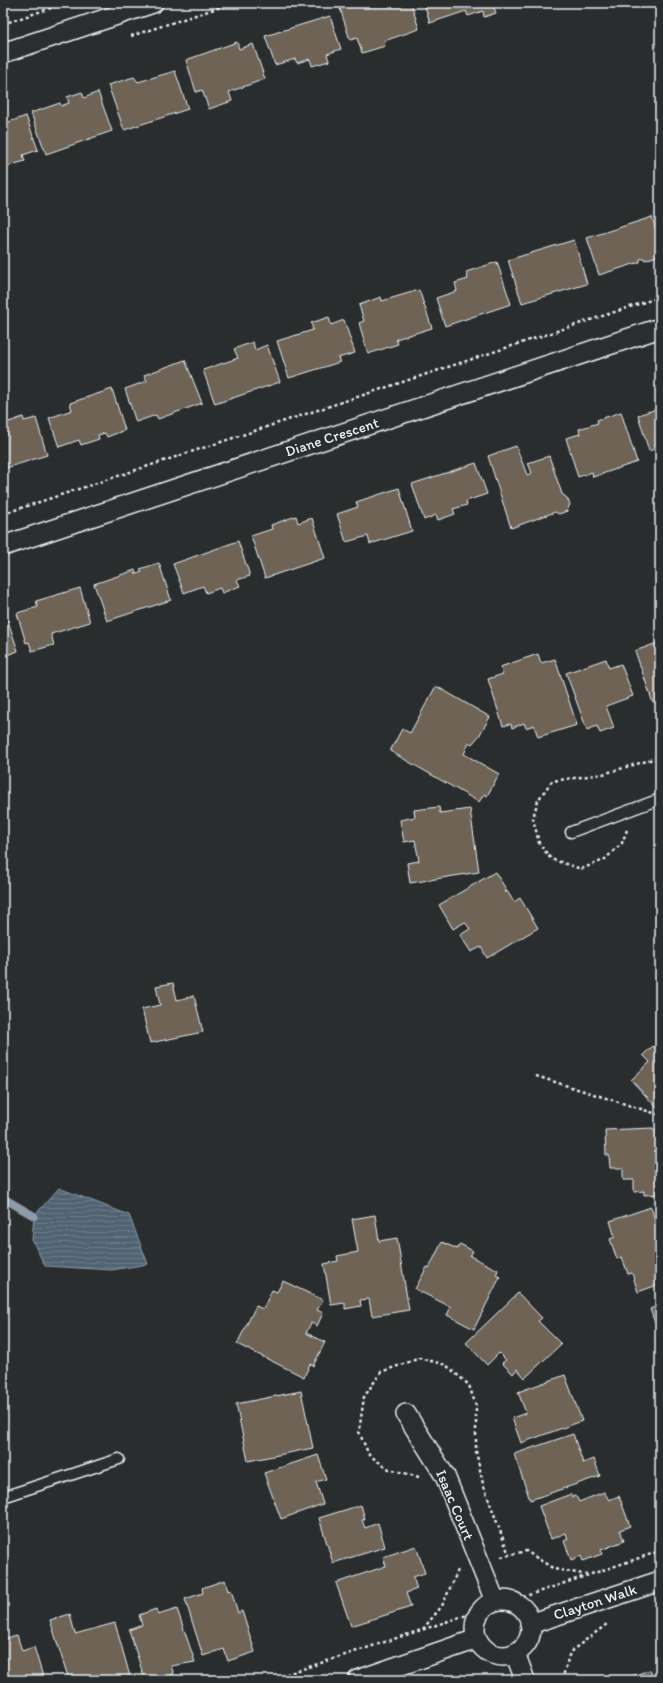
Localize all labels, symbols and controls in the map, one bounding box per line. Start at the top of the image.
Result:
street label: Diane Crescent [283,413,381,461]
street label: Isaac Court [432,1467,478,1543]
street label: Clayton Walk [551,1580,639,1624]

